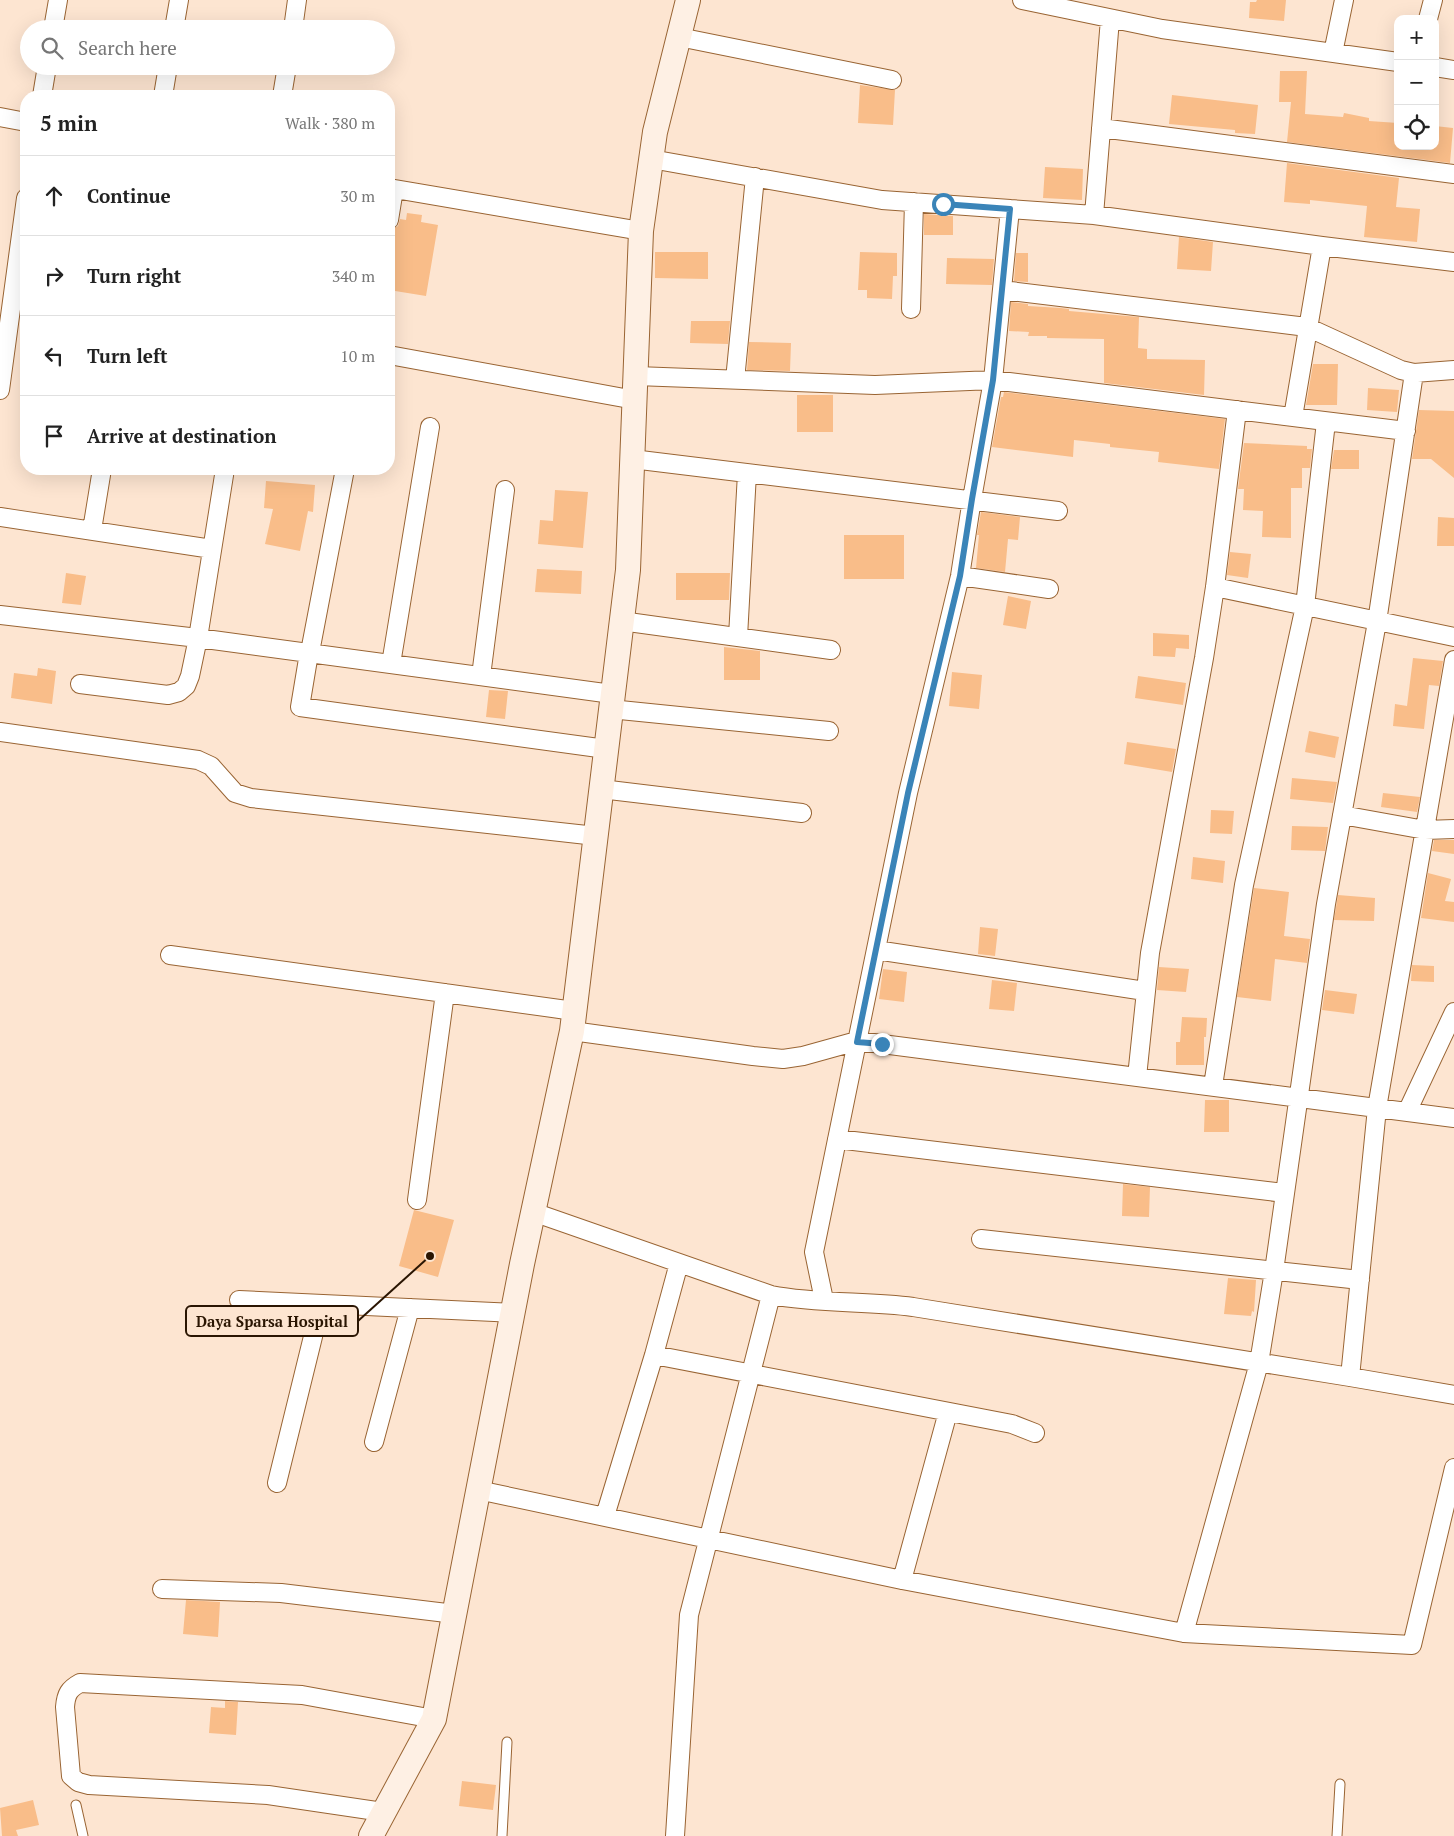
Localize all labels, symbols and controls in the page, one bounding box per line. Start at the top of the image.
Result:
map controls [1394,15,1439,150]
button: + [1394,15,1439,60]
search box [20,20,395,75]
icon: search [38,34,66,62]
text: Search here [78,35,177,60]
button: − [1394,60,1439,105]
button: locate [1394,105,1439,150]
text: 5 min [40,109,97,137]
text: Walk · 380 m [285,112,375,134]
icon: ahead [40,182,68,210]
text: Continue [87,183,171,208]
text: 30 m [340,185,375,207]
route start [932,193,955,216]
icon: right [40,262,68,290]
text: Turn right [87,263,181,288]
text: 340 m [332,265,375,287]
icon: left [40,342,68,370]
text: Turn left [87,343,168,368]
text: 10 m [340,345,375,367]
icon: arrive [40,422,68,450]
text: Arrive at destination [87,423,276,448]
route end [871,1033,894,1056]
callout: Daya Sparsa Hospital [186,1306,358,1336]
text: Daya Sparsa Hospital [196,1311,348,1331]

